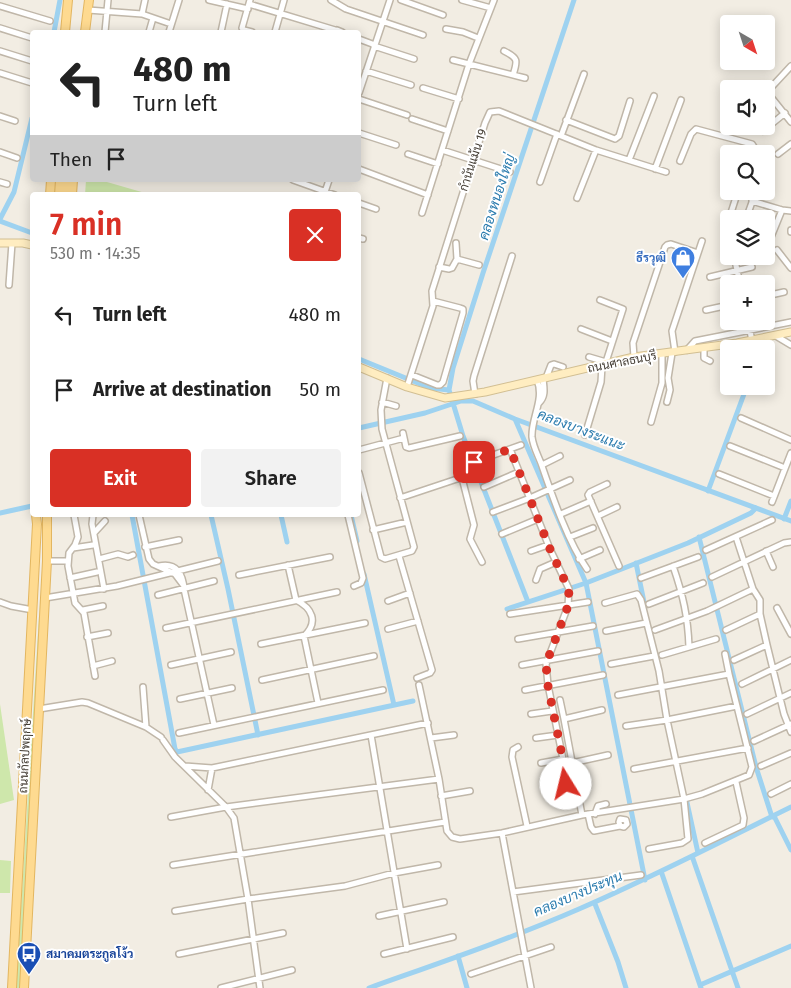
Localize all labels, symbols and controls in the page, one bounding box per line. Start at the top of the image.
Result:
north arrow [720,15,775,70]
map controls [720,15,775,395]
text: 480 m [133,48,231,90]
icon: left [50,50,115,115]
button: sound [720,80,775,135]
text: Turn left [133,90,217,117]
street label: กำนันแม้น 19 [456,127,490,193]
icon: arrive [102,145,130,173]
button: search [720,145,775,200]
text: Then [50,148,92,171]
water label: คลองหนองใหญ่ [475,151,519,242]
text: 7 min [50,207,122,243]
button: close [289,209,341,261]
button: layers [720,210,775,265]
text: 530 m · 14:35 [50,244,141,263]
shop icon: ธีรวุฒิ [670,245,696,279]
place label: ธีรวุฒิ [636,250,666,266]
button: + [720,275,775,330]
icon: left [50,301,78,329]
text: Turn left [93,303,167,326]
text: 480 m [289,303,341,326]
button: − [720,340,775,395]
street label: ถนนศาลธนบุรี [586,347,658,378]
icon: arrive [50,376,78,404]
text: Arrive at destination [93,378,272,401]
text: 50 m [300,378,341,401]
water label: คลองบางระแนะ [535,406,628,455]
pin [453,441,495,483]
icon: arrive [460,448,488,476]
button: Exit [50,449,191,507]
button: Share [201,449,341,507]
street label: ถนนกัลปพฤกษ์ [15,717,34,794]
position arrow [539,757,591,809]
water label: คลองบางประทุน [531,868,625,921]
bus stop icon: สมาคมตระกูลโง้ว [16,941,42,975]
place label: สมาคมตระกูลโง้ว [46,946,134,962]

